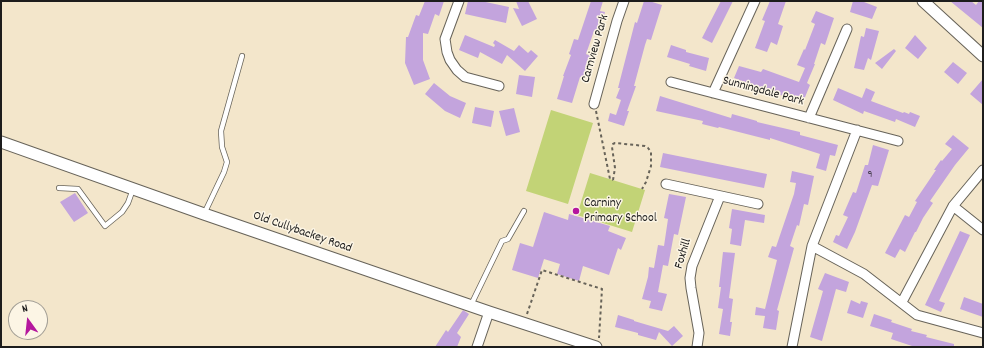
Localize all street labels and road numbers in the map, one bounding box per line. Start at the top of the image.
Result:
street label: Carnview Park [579,13,613,85]
street label: Sunningdale Park [721,74,805,110]
street label: Old Cullybackey Road [250,209,354,257]
street label: Foxhill [672,237,696,271]

